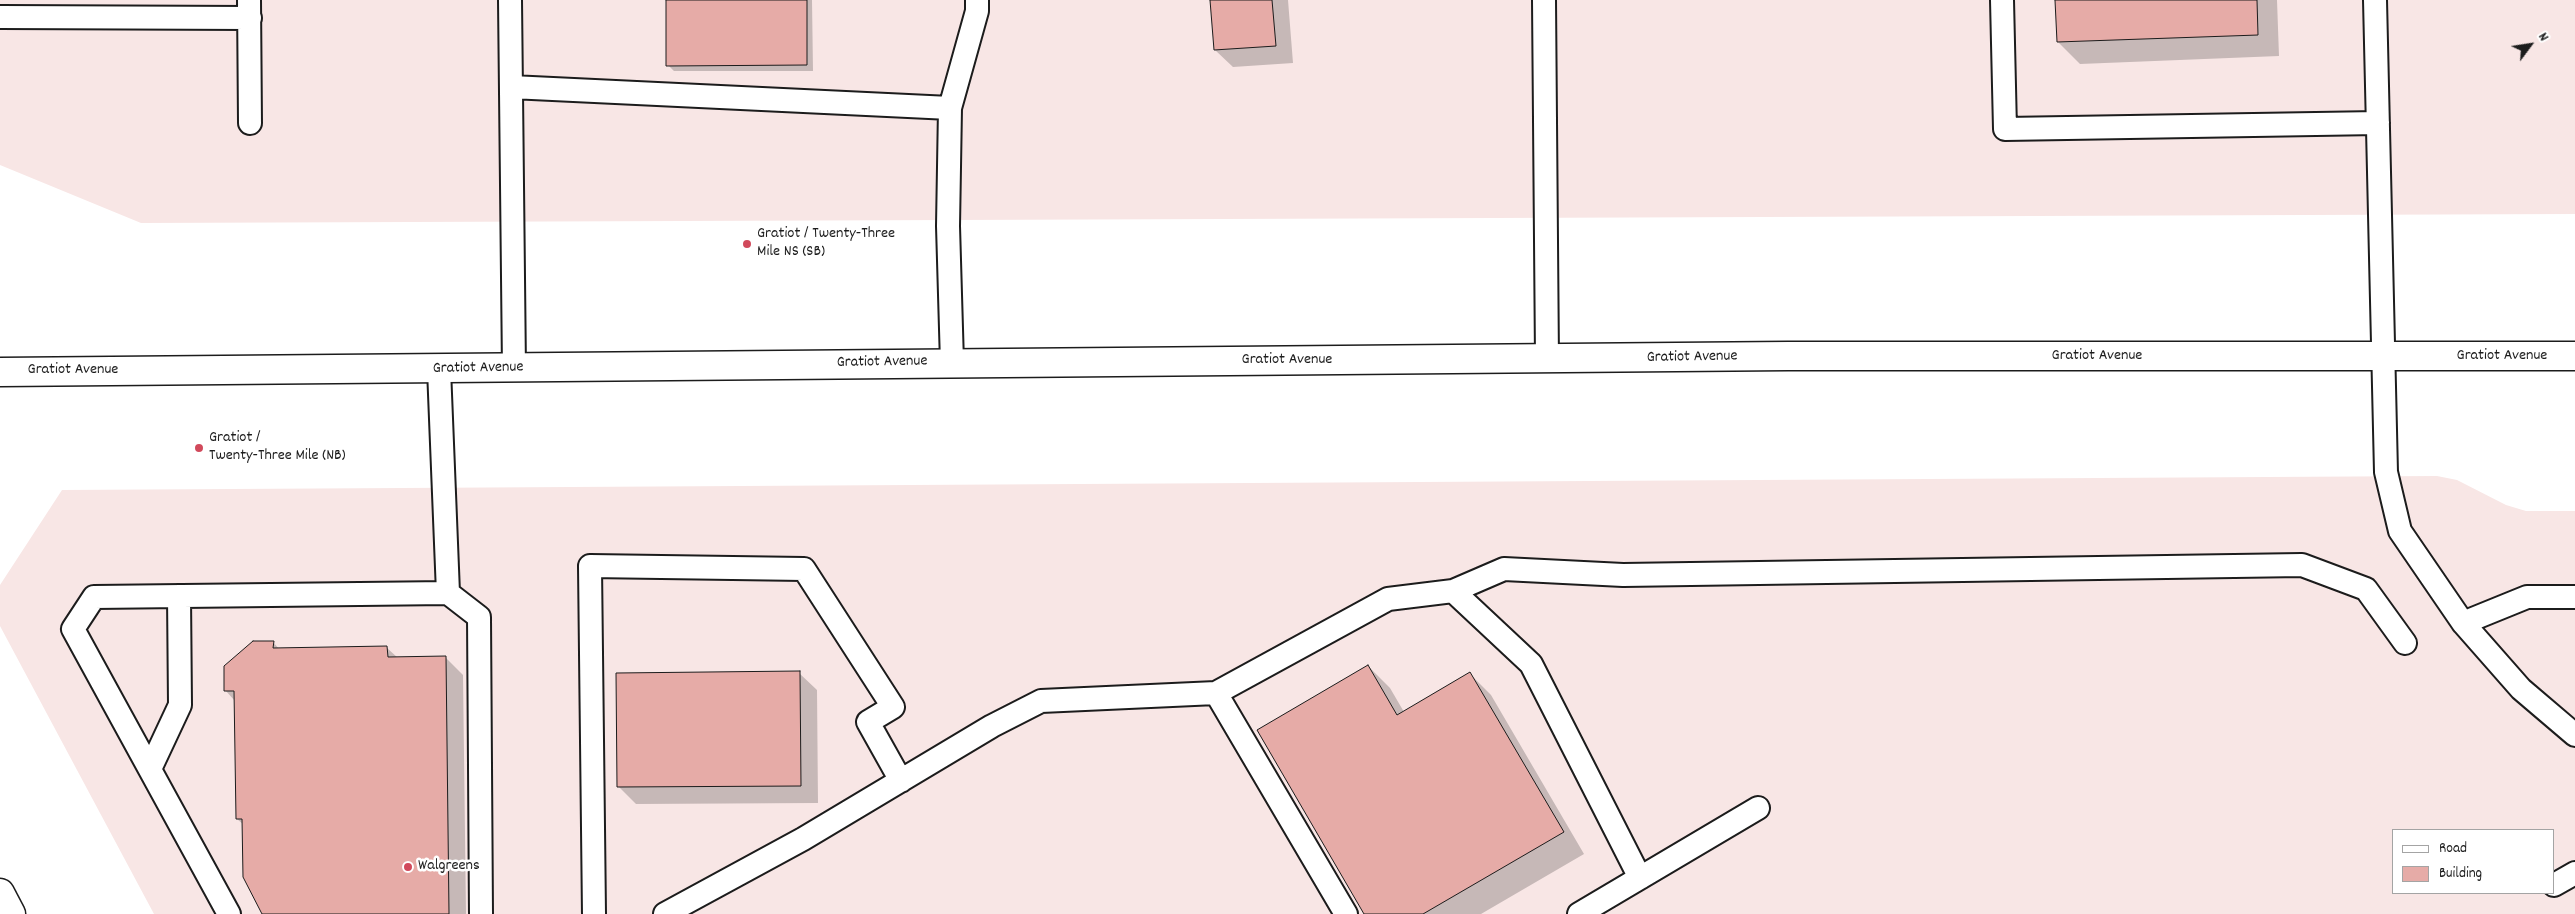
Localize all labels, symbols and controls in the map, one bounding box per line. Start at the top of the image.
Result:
north arrow [2505,20,2555,70]
text: N [2532,29,2553,45]
place label: Gratiot / Twenty-Three Mile NS (SB) [757,225,895,263]
marker: Gratiot / Twenty-Three Mile NS (SB) [741,238,753,250]
street label: Gratiot Avenue [2052,347,2142,367]
street label: Gratiot Avenue [2457,347,2547,367]
street label: Gratiot Avenue [1646,348,1738,368]
street label: Gratiot Avenue [1242,351,1332,371]
street label: Gratiot Avenue [836,353,928,373]
street label: Gratiot Avenue [432,359,524,379]
street label: Gratiot Avenue [28,361,118,381]
place label: Gratiot / Twenty-Three Mile (NB) [209,429,346,467]
marker: Gratiot / Twenty-Three Mile (NB) [193,442,205,454]
legend [2392,829,2555,894]
text: Road [2439,838,2467,860]
place label: Walgreens [418,857,480,877]
marker: Walgreens [402,861,414,873]
text: Building [2439,863,2482,885]

